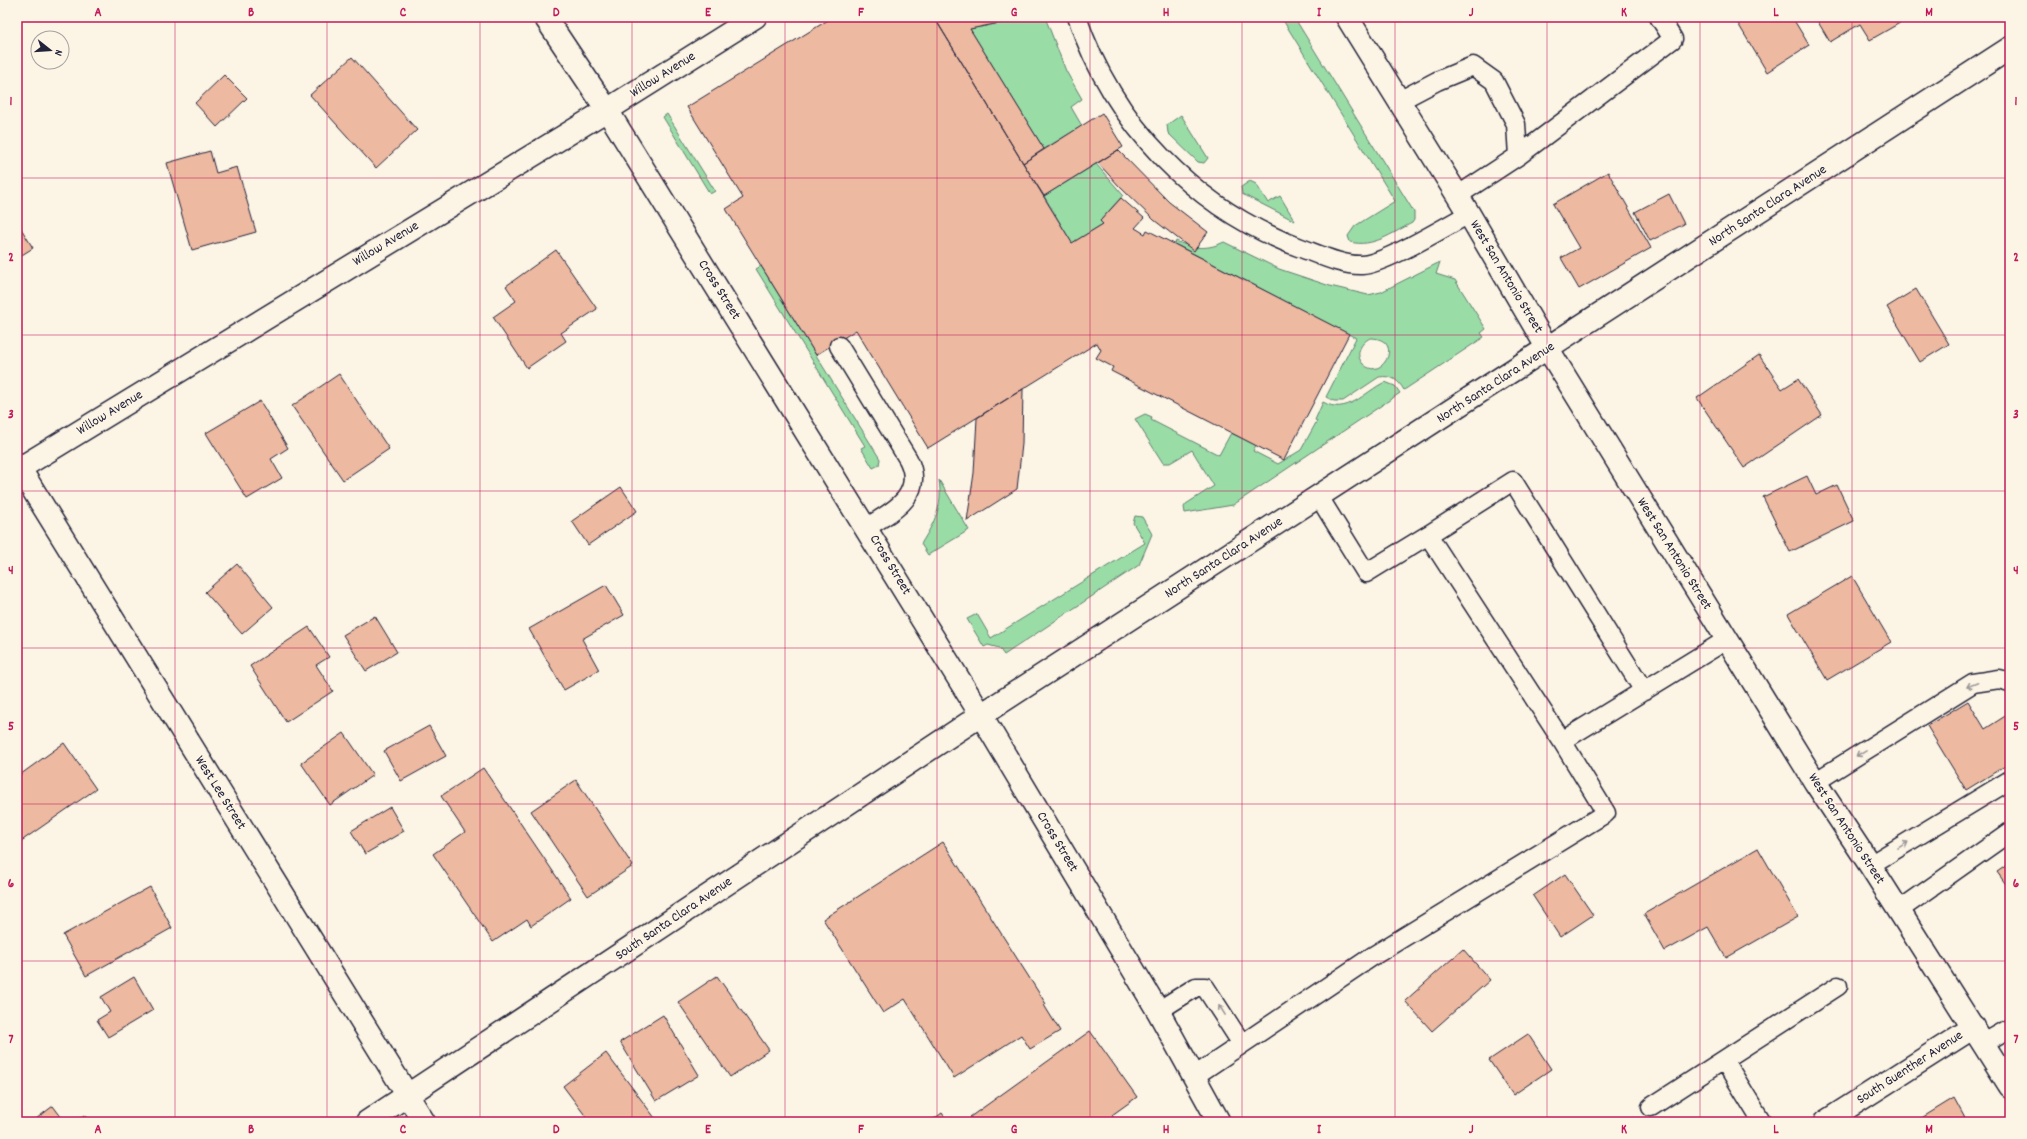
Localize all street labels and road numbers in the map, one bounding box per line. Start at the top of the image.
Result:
street label: Willow Avenue [626,47,700,103]
street label: North Santa Clara Avenue [1705,160,1831,252]
street label: Willow Avenue [349,216,423,272]
street label: West San Antonio Street [1464,217,1548,337]
street label: Cross Street [693,256,745,324]
street label: North Santa Clara Avenue [1433,337,1559,429]
street label: Willow Avenue [73,385,147,441]
street label: West San Antonio Street [1631,494,1717,614]
street label: North Santa Clara Avenue [1161,512,1287,604]
street label: Cross Street [864,531,916,599]
street label: West Lee Street [189,752,251,834]
street label: West San Antonio Street [1803,770,1889,888]
street label: Cross Street [1031,808,1083,876]
street label: South Santa Clara Avenue [611,872,737,966]
street label: South Guenther Avenue [1853,1026,1967,1110]

